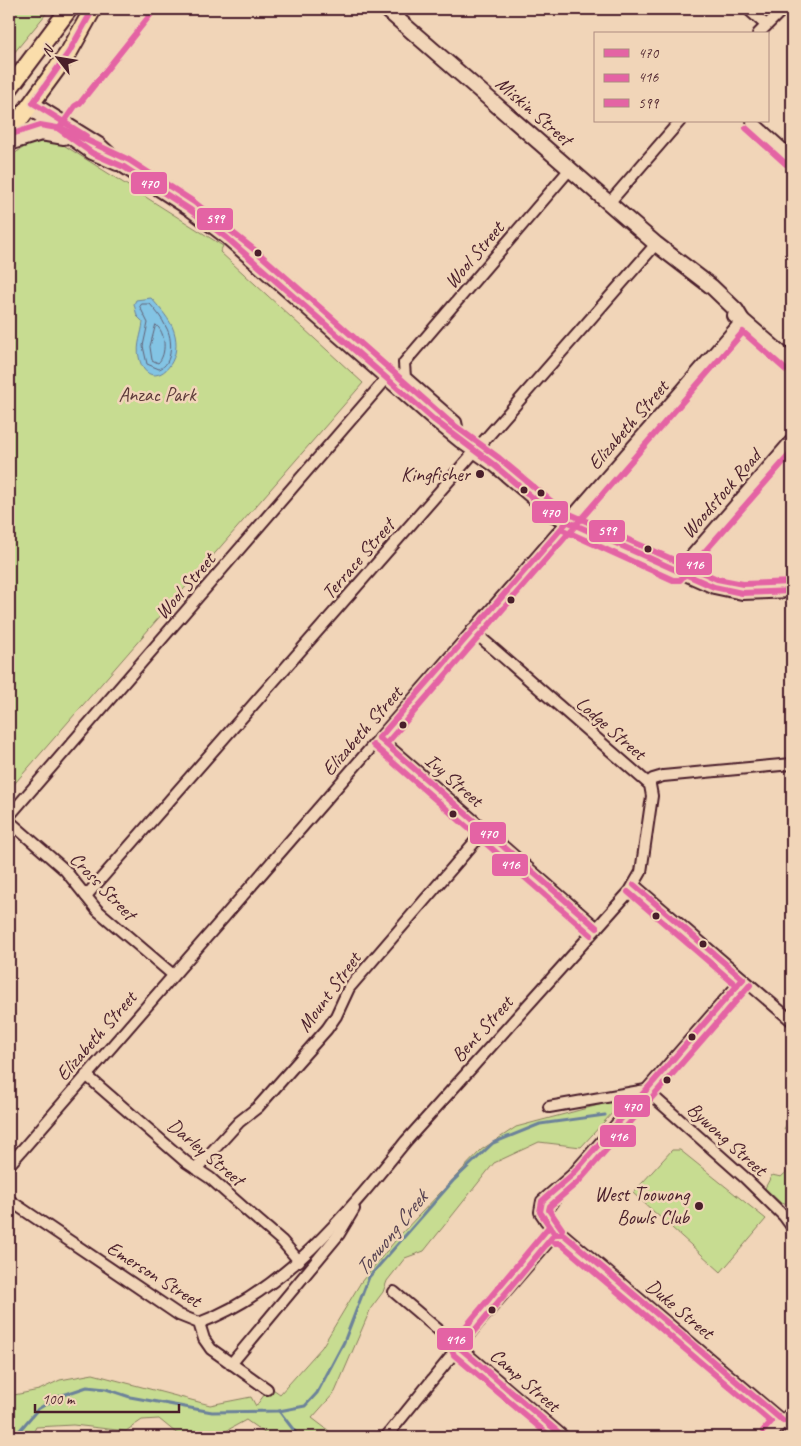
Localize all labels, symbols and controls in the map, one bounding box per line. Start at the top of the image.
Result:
north arrow [32,32,82,82]
legend [594,32,768,122]
text: N [38,41,58,60]
text: 470 [638,44,660,63]
text: 416 [638,68,660,87]
street label: Miskin Street [490,71,580,153]
text: 599 [638,94,660,113]
line badge: 470 [130,171,168,195]
text: 470 [140,175,160,192]
line badge: 599 [196,207,234,231]
text: 599 [206,210,226,227]
street label: Wool Street [439,215,511,294]
unlabelled marker [253,248,263,258]
street label: Elizabeth Street [582,373,675,475]
park label: Anzac Park [119,382,197,407]
street label: Woodstock Road [676,442,768,544]
place label: Kingfisher [401,462,472,487]
marker: Kingfisher [474,468,486,480]
unlabelled marker [519,485,529,495]
unlabelled marker [536,488,546,498]
line badge: 470 [531,500,569,524]
text: 470 [541,504,561,521]
street label: Terrace Street [316,511,402,604]
line badge: 599 [588,519,626,543]
text: 599 [598,522,618,539]
unlabelled marker [643,544,653,554]
street label: Wool Street [149,546,222,624]
line badge: 416 [675,552,713,576]
text: 416 [684,556,705,573]
unlabelled marker [506,595,516,605]
street label: Elizabeth Street [316,679,409,781]
street label: Lodge Street [571,691,653,767]
unlabelled marker [398,720,408,730]
street label: Ivy Street [420,748,490,814]
unlabelled marker [448,809,458,819]
line badge: 470 [469,821,507,845]
text: 470 [479,825,499,842]
street label: Cross Street [64,847,144,928]
line badge: 416 [491,853,529,877]
text: 416 [500,856,521,873]
unlabelled marker [651,911,661,921]
unlabelled marker [698,939,708,949]
street label: Mount Street [292,945,368,1037]
street label: Elizabeth Street [50,984,143,1086]
street label: Bent Street [446,989,520,1067]
unlabelled marker [687,1032,697,1042]
unlabelled marker [662,1075,672,1085]
line badge: 470 [613,1094,651,1118]
street label: Bywong Street [682,1097,774,1183]
text: 470 [623,1098,643,1115]
street label: Darley Street [162,1113,252,1194]
line badge: 416 [599,1124,637,1148]
text: 416 [608,1128,629,1145]
place label: West Toowong Bowls Club [594,1182,691,1230]
water label: Toowong Creek [349,1183,435,1281]
marker: West Toowong Bowls Club [693,1200,705,1212]
street label: Emerson Street [102,1235,208,1314]
street label: Duke Street [641,1273,721,1346]
unlabelled marker [487,1305,497,1315]
line badge: 416 [436,1327,474,1351]
text: 416 [445,1331,466,1348]
street label: Camp Street [485,1343,567,1419]
scale bar [35,1381,179,1413]
text: 100 m [42,1390,76,1409]

